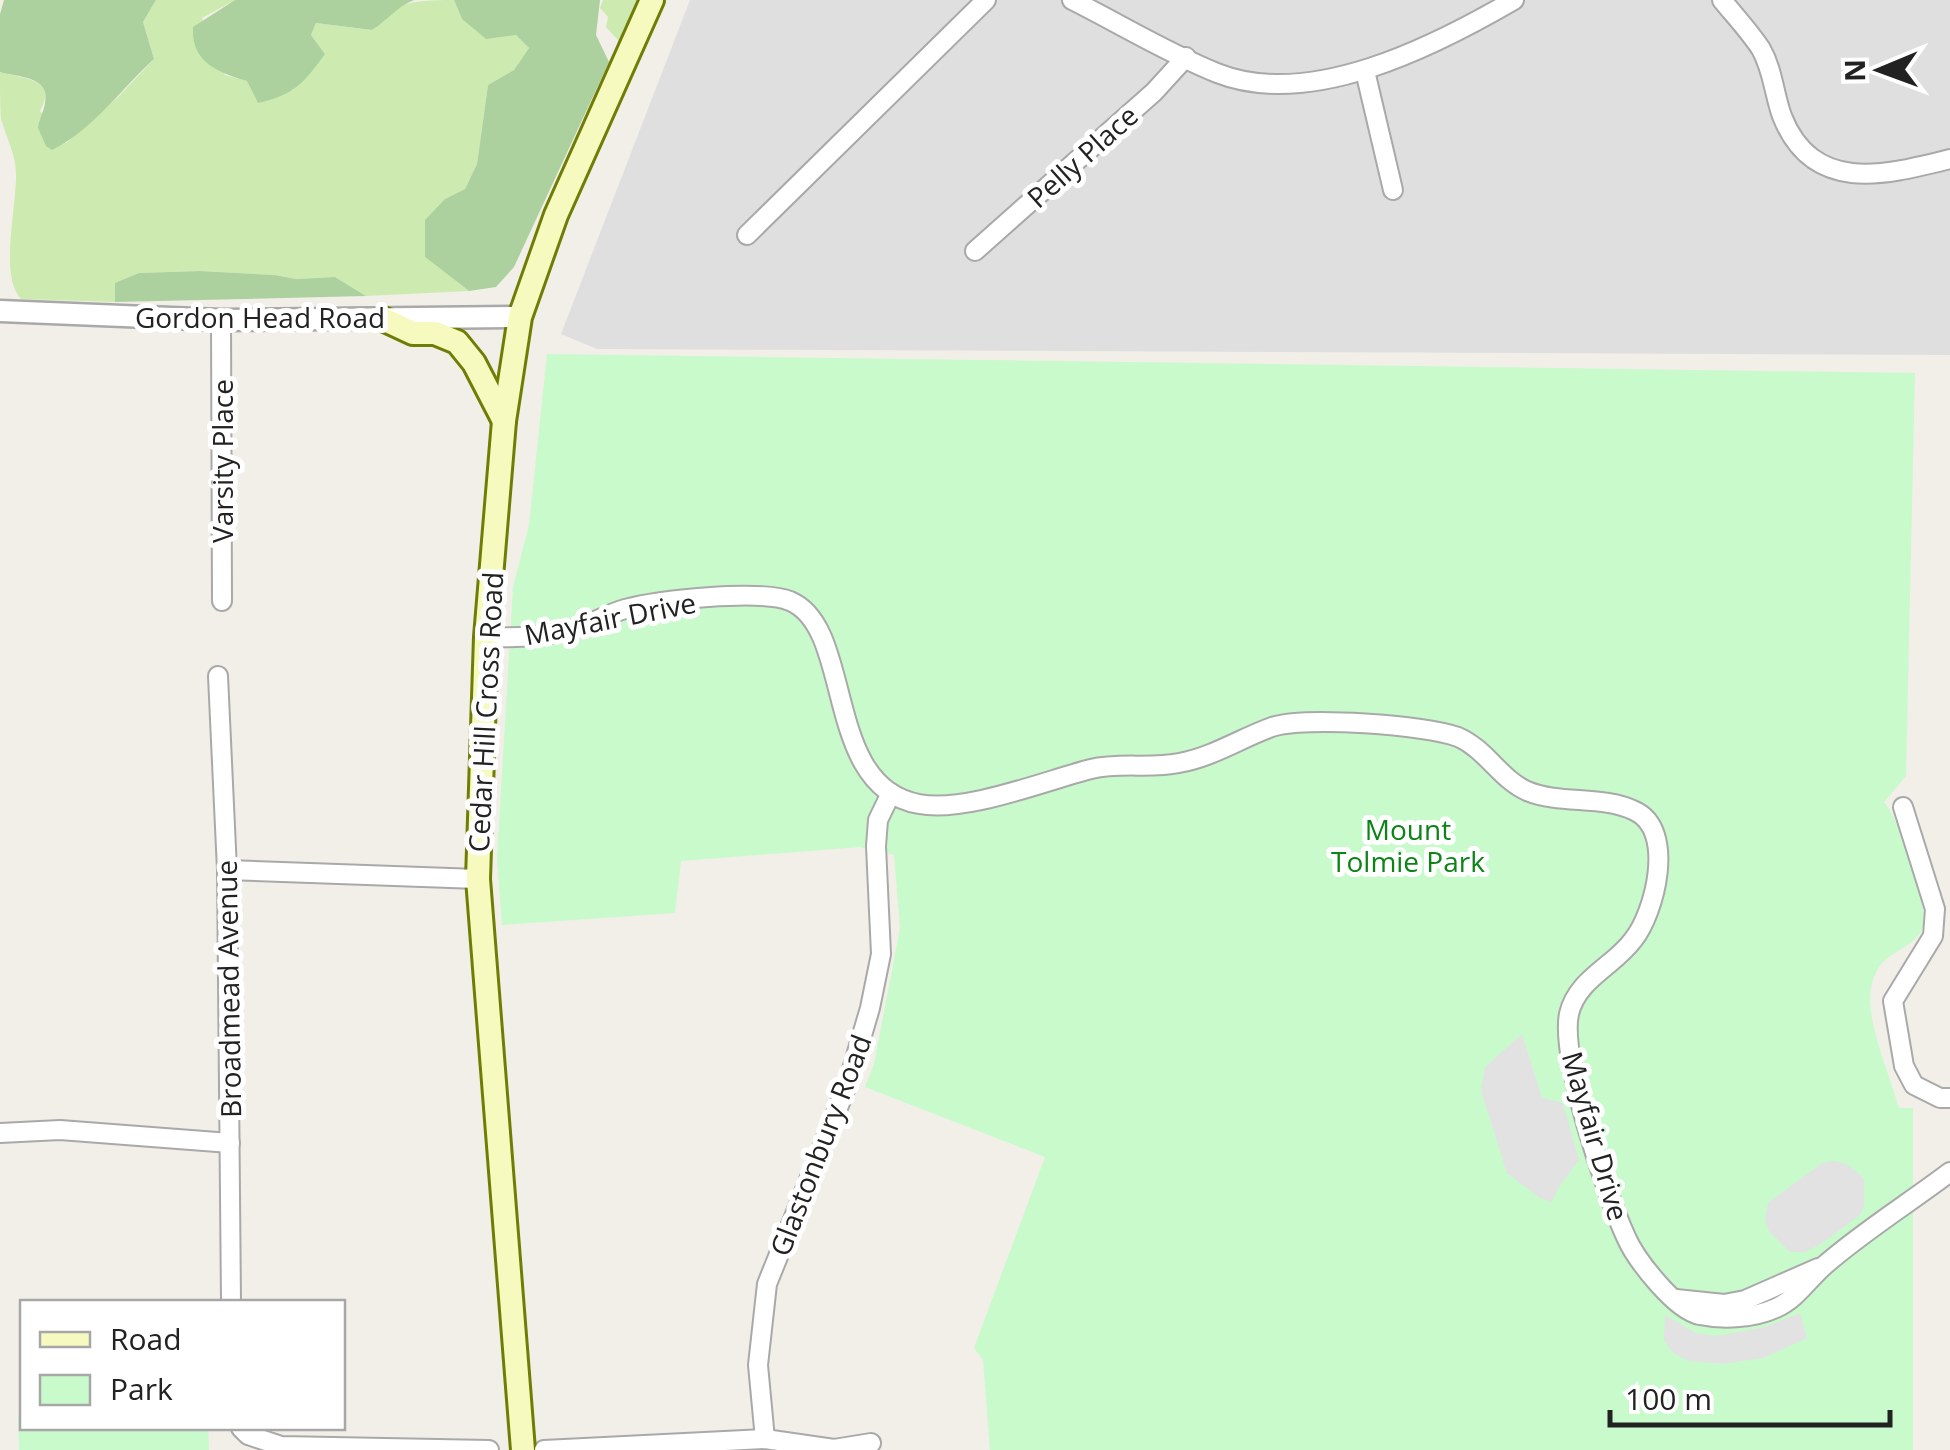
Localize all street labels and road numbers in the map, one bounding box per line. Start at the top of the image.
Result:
street label: Pelly Place [1019,96,1145,216]
street label: Gordon Head Road [135,298,385,336]
street label: Varsity Place [203,379,241,543]
street label: Cedar Hill Cross Road [459,571,511,853]
street label: Mayfair Drive [521,583,699,653]
street label: Broadmead Avenue [207,860,249,1118]
street label: Glastonbury Road [760,1029,880,1261]
street label: Mayfair Drive [1554,1047,1638,1225]

